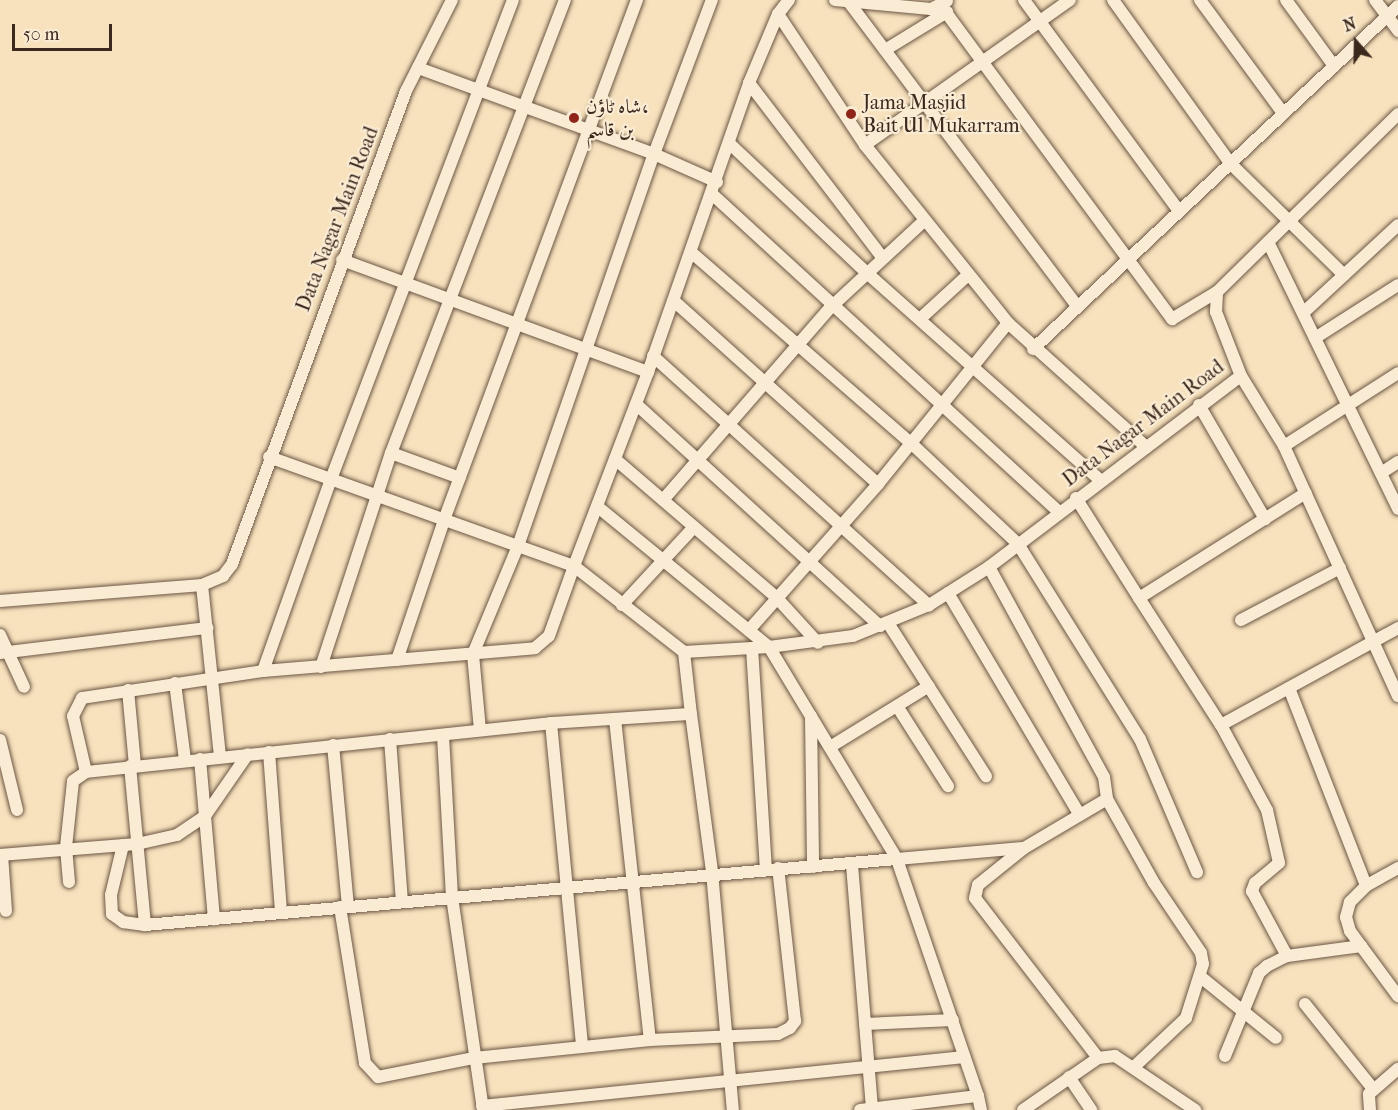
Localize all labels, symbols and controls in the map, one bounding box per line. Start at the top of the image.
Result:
scale bar [15,12,116,50]
north arrow [1326,12,1386,72]
text: N [1341,14,1359,36]
text: 50 m [23,24,59,45]
place label: Jama Masjid Bait Ul Mukarram [863,90,1020,137]
place label: شاہ ٹاؤن، بن قاسم [586,94,649,141]
marker: Jama Masjid Bait Ul Mukarram [844,107,858,121]
marker: شاہ ٹاؤن، بن قاسم [567,111,581,125]
street label: Data Nagar Main Road [291,123,383,315]
street label: Data Nagar Main Road [1058,355,1228,491]

